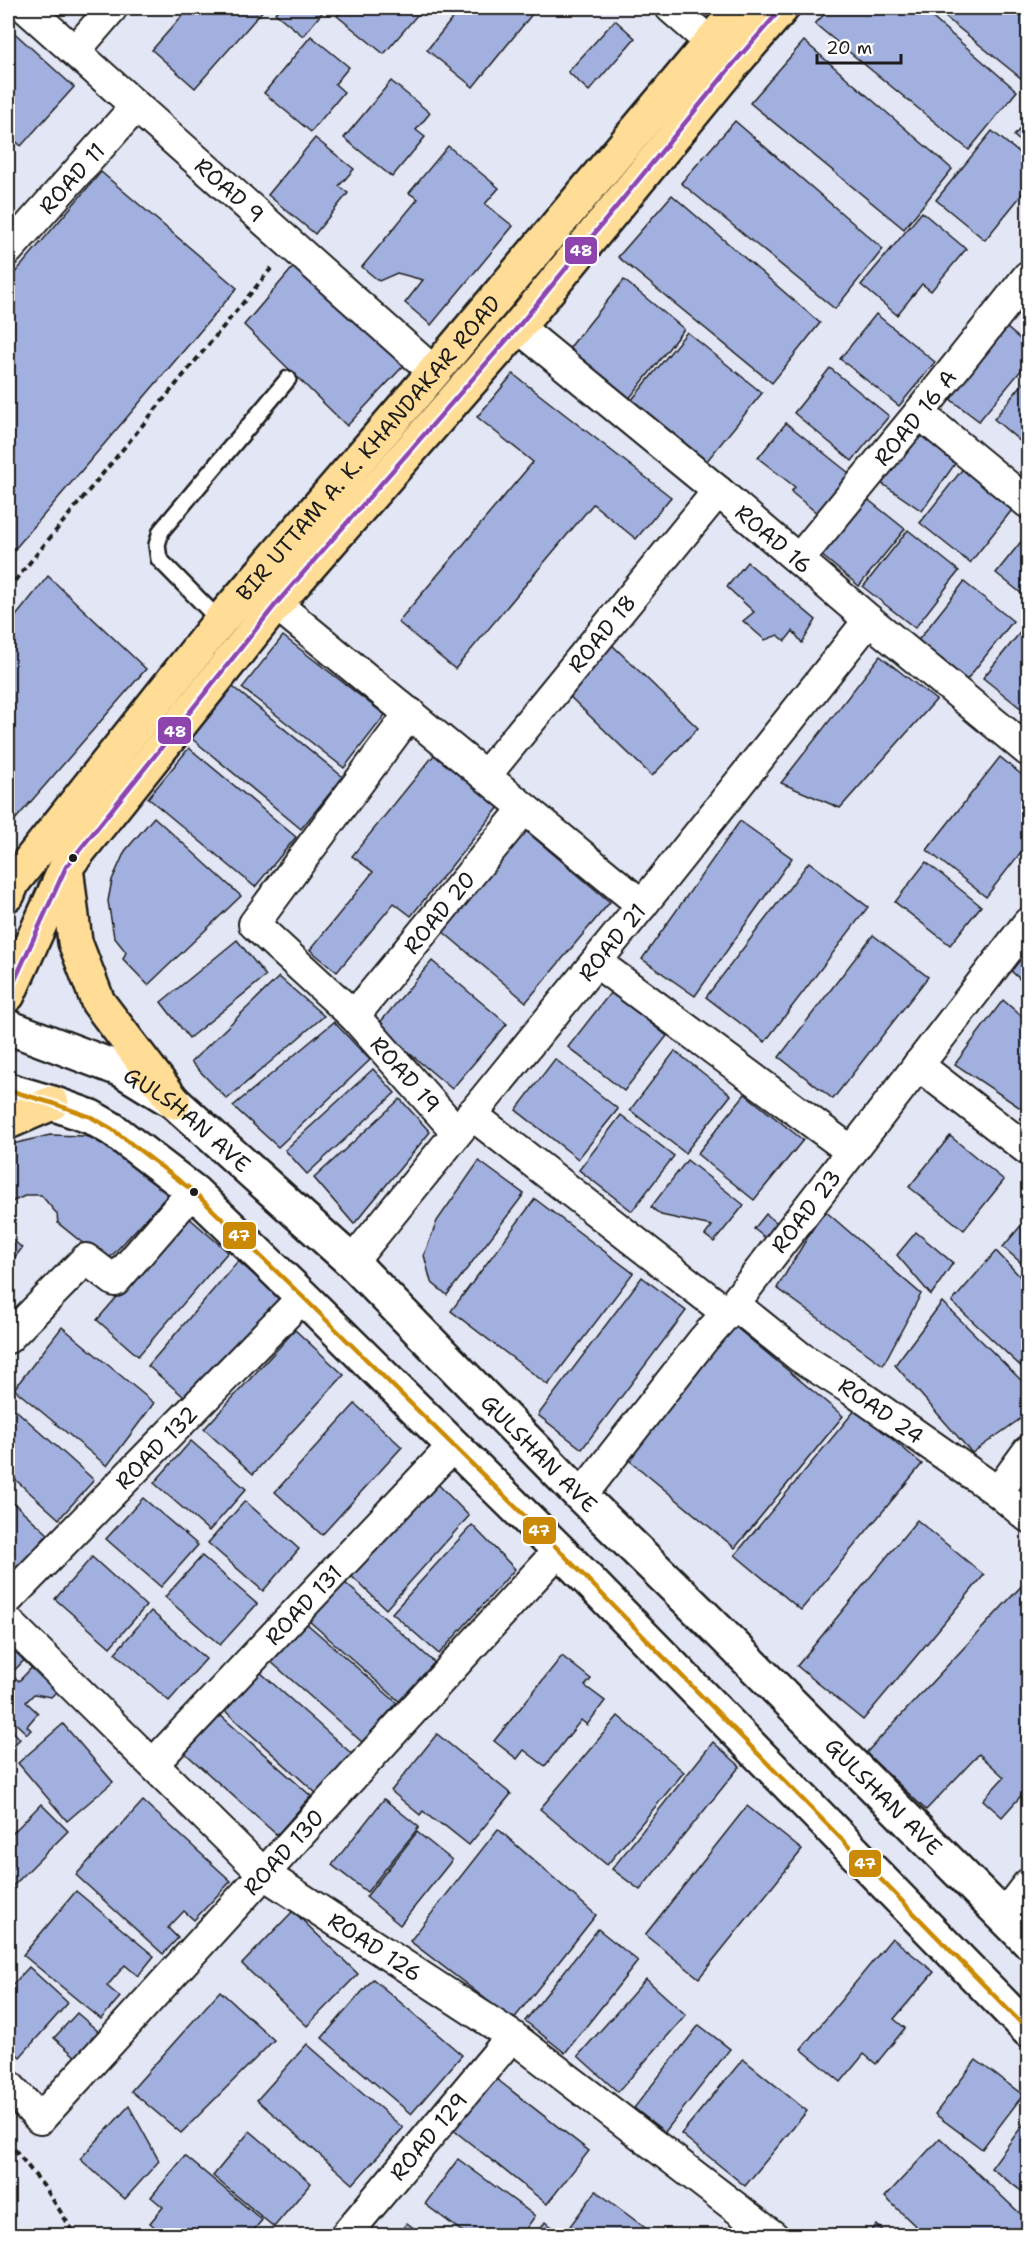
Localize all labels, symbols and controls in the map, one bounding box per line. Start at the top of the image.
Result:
scale bar [817,27,901,65]
text: 20 m [826,36,872,60]
street label: ROAD 11 [32,136,111,220]
street label: ROAD 9 [189,151,271,229]
line badge: 48 [564,236,598,265]
text: 48 [570,240,592,261]
street label: BIR UTTAM A. K. KHANDAKAR ROAD [229,289,507,607]
street label: ROAD 16 A [867,363,963,472]
street label: ROAD 16 [729,498,818,580]
street label: ROAD 18 [561,588,642,678]
line badge: 48 [157,716,192,745]
text: 48 [164,721,186,742]
unlabelled marker [67,852,79,864]
street label: ROAD 20 [397,865,482,960]
street label: ROAD 21 [571,897,652,987]
street label: ROAD 19 [364,1030,447,1118]
street label: GULSHAN AVE [118,1060,257,1179]
street label: ROAD 23 [764,1163,847,1259]
unlabelled marker [188,1186,200,1198]
line badge: 47 [222,1221,257,1250]
text: 47 [228,1225,250,1246]
street label: ROAD 24 [833,1371,930,1450]
street label: GULSHAN AVE [475,1388,604,1519]
street label: ROAD 132 [109,1399,204,1495]
line badge: 47 [522,1516,557,1545]
text: 47 [528,1520,550,1541]
street label: ROAD 131 [258,1558,348,1651]
street label: GULSHAN AVE [819,1731,949,1861]
street label: ROAD 130 [237,1803,330,1901]
line badge: 47 [848,1849,882,1878]
text: 47 [854,1853,876,1874]
street label: ROAD 126 [323,1905,428,1988]
street label: ROAD 129 [383,2086,474,2186]

